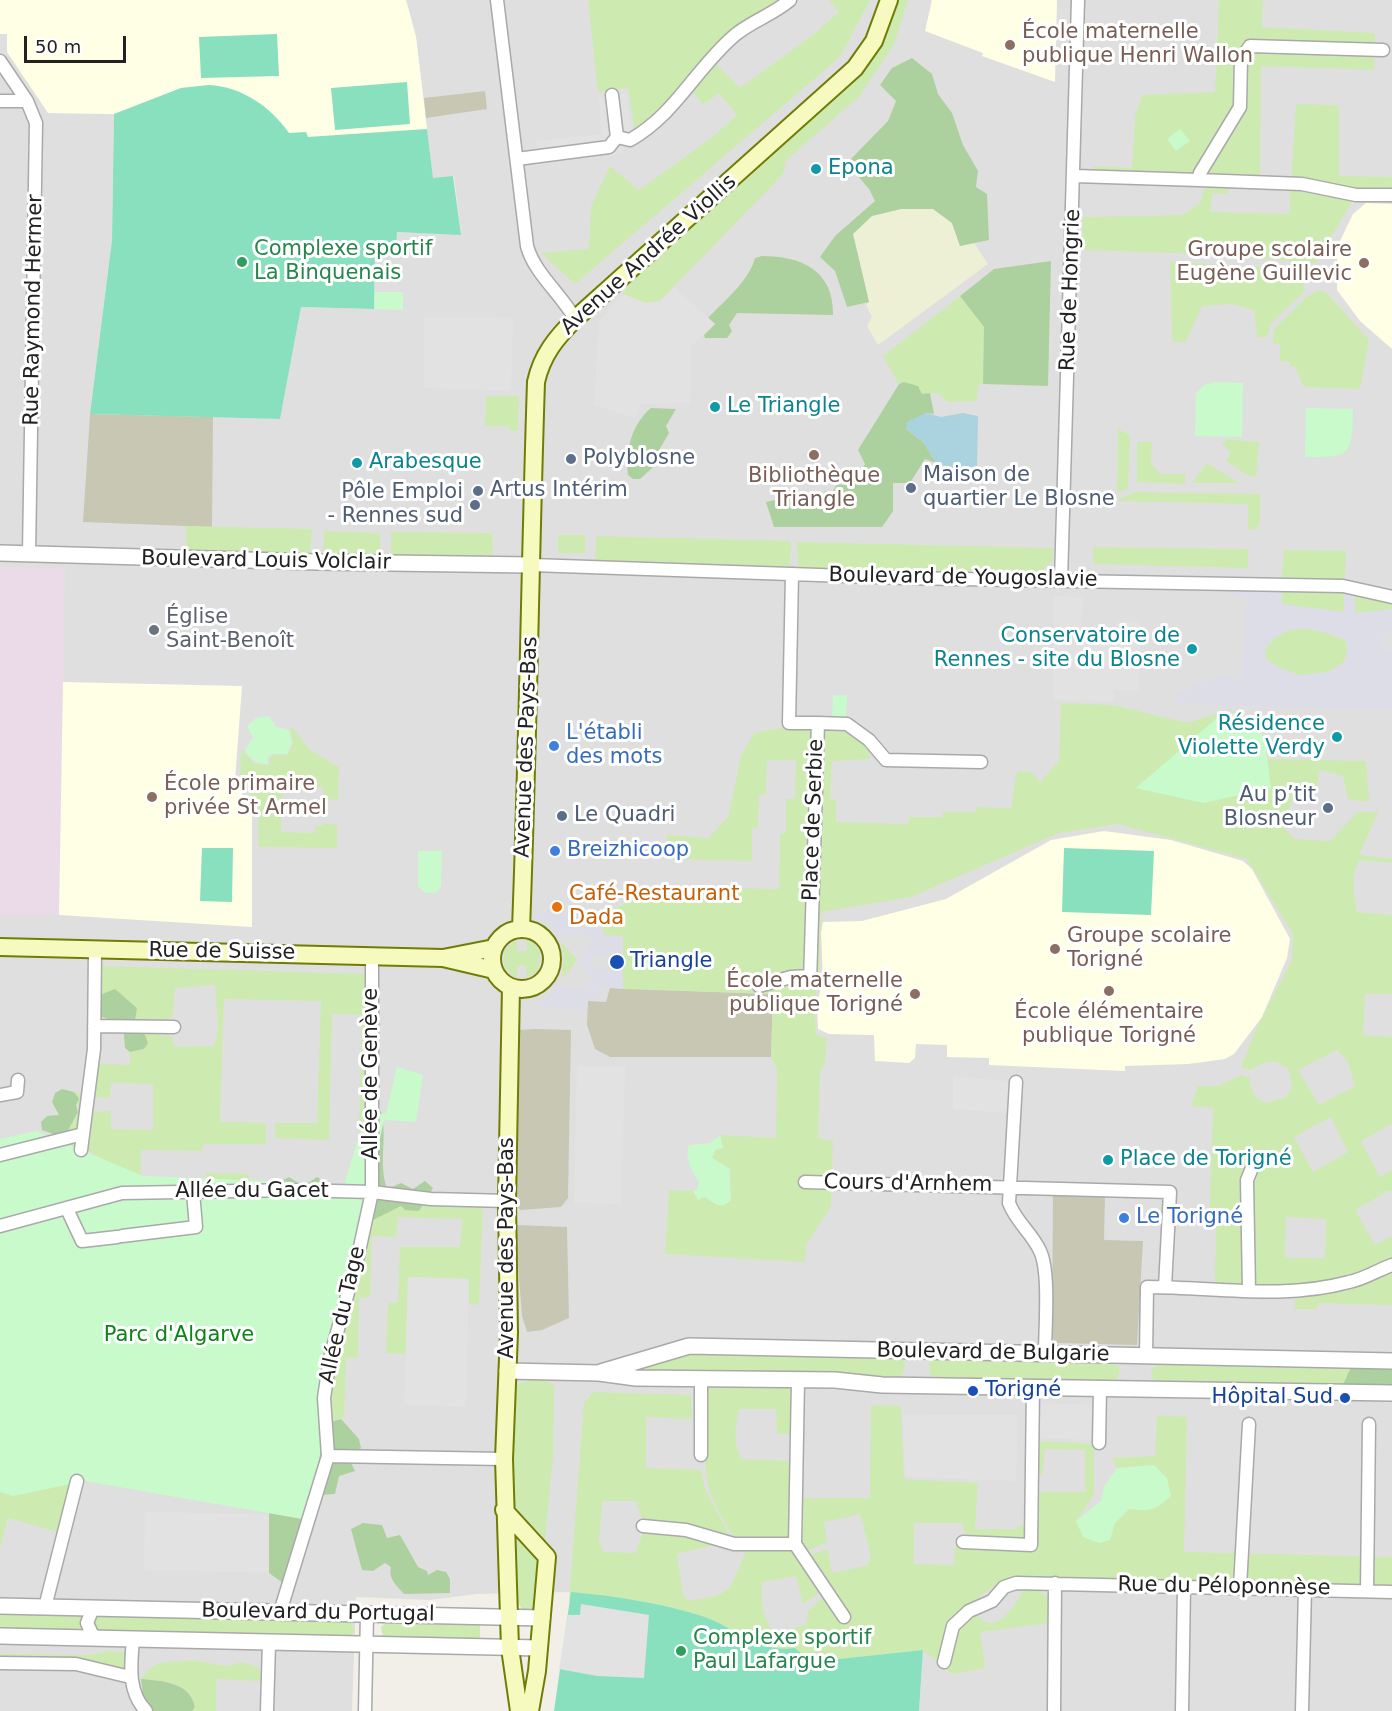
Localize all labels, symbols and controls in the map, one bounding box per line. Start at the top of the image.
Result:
place label: École maternelle publique Henri Wallon [1022,20,1253,70]
scale bar [27,24,129,62]
text: 50 m [35,36,81,57]
marker: École maternelle publique Henri Wallon [1003,38,1017,52]
place label: Epona [828,156,894,182]
marker: Epona [809,162,823,176]
street label: Avenue Andrée Viollis [556,170,742,340]
street label: Rue Raymond Hermer [19,194,49,426]
street label: Rue de Hongrie [1056,209,1086,371]
place label: Complexe sportif La Binquenais [254,237,432,287]
place label: Groupe scolaire Eugène Guillevic [1176,238,1352,288]
marker: Complexe sportif La Binquenais [235,255,249,269]
marker: Groupe scolaire Eugène Guillevic [1357,256,1371,270]
place label: Le Triangle [727,394,840,420]
marker: Le Triangle [708,400,722,414]
place label: Polyblosne [583,446,695,472]
marker: Bibliothèque Triangle [807,448,821,462]
place label: Arabesque [369,450,482,476]
marker: Polyblosne [564,452,578,466]
marker: Arabesque [350,456,364,470]
place label: Maison de quartier Le Blosne [923,463,1115,513]
place label: Bibliothèque Triangle [748,464,880,514]
place label: Artus Intérim [490,478,628,504]
place label: Pôle Emploi - Rennes sud [327,480,463,530]
marker: Maison de quartier Le Blosne [904,481,918,495]
marker: Artus Intérim [471,484,485,498]
marker: Pôle Emploi - Rennes sud [468,498,482,512]
street label: Boulevard Louis Volclair [141,546,391,576]
street label: Boulevard de Yougoslavie [828,563,1098,593]
place label: Église Saint-Benoît [166,605,294,655]
marker: Église Saint-Benoît [147,623,161,637]
place label: Conservatoire de Rennes - site du Blosne [934,624,1180,674]
street label: Avenue des Pays-Bas [511,636,543,858]
marker: Conservatoire de Rennes - site du Blosne [1185,642,1199,656]
place label: Résidence Violette Verdy [1178,712,1325,762]
place label: L'établi des mots [566,721,662,771]
marker: Résidence Violette Verdy [1330,730,1344,744]
street label: Place de Serbie [799,738,829,902]
marker: L'établi des mots [547,739,561,753]
place label: École primaire privée St Armel [164,772,327,822]
place label: Au p’tit Blosneur [1224,783,1316,833]
marker: École primaire privée St Armel [145,790,159,804]
marker: Au p’tit Blosneur [1321,801,1335,815]
place label: Le Quadri [574,803,675,829]
marker: Le Quadri [555,809,569,823]
place label: Breizhicoop [567,838,689,864]
marker: Breizhicoop [548,844,562,858]
place label: Café-Restaurant Dada [569,882,739,932]
marker: Café-Restaurant Dada [550,900,564,914]
place label: Groupe scolaire Torigné [1067,924,1231,974]
street label: Rue de Suisse [148,938,296,966]
marker: Groupe scolaire Torigné [1048,942,1062,956]
place label: Triangle [630,949,712,975]
marker: Triangle [608,953,626,971]
place label: École maternelle publique Torigné [726,969,903,1019]
marker: École élémentaire publique Torigné [1102,984,1116,998]
marker: École maternelle publique Torigné [908,987,922,1001]
street label: Allée de Genève [359,988,385,1160]
place label: École élémentaire publique Torigné [1014,1000,1204,1050]
street label: Avenue des Pays-Bas [495,1137,521,1359]
place label: Place de Torigné [1120,1147,1292,1173]
marker: Place de Torigné [1101,1153,1115,1167]
street label: Cours d'Arnhem [823,1170,993,1198]
street label: Allée du Gacet [175,1179,329,1205]
place label: Le Torigné [1136,1205,1243,1231]
marker: Le Torigné [1117,1211,1131,1225]
street label: Allée du Tage [315,1244,371,1386]
park label: Parc d'Algarve [104,1323,254,1349]
street label: Boulevard de Bulgarie [876,1338,1110,1368]
place label: Torigné [985,1378,1061,1404]
marker: Torigné [966,1384,980,1398]
place label: Hôpital Sud [1212,1385,1333,1411]
marker: Hôpital Sud [1338,1391,1352,1405]
street label: Rue du Péloponnèse [1117,1573,1331,1601]
street label: Boulevard du Portugal [201,1598,435,1628]
place label: Complexe sportif Paul Lafargue [693,1626,871,1676]
marker: Complexe sportif Paul Lafargue [674,1644,688,1658]

